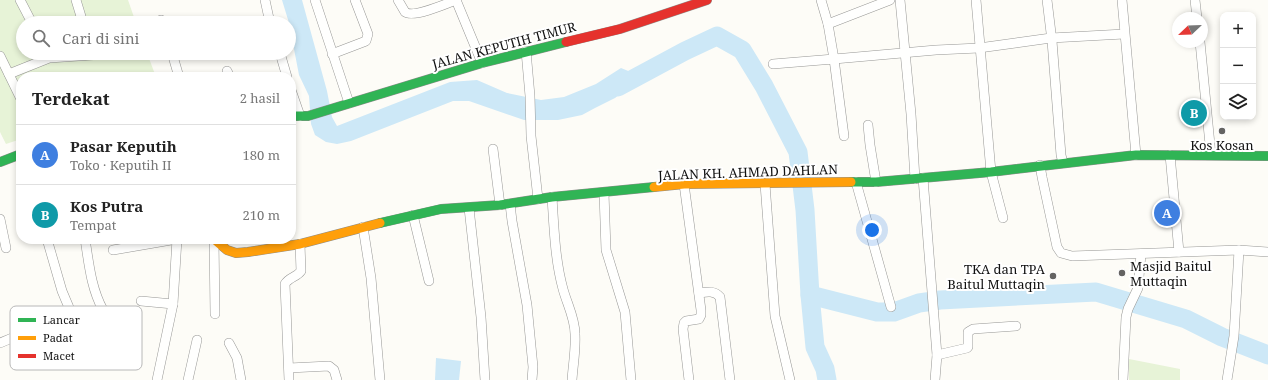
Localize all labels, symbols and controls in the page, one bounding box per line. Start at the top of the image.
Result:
north arrow [1172,12,1208,48]
map controls [1220,12,1256,120]
button: + [1220,12,1256,48]
search box [16,16,296,60]
street label: JALAN KEPUTIH TIMUR [429,17,578,73]
icon: search [30,27,52,49]
text: Cari di sini [62,28,139,48]
button: − [1220,48,1256,84]
button: layers [1220,84,1256,120]
text: Terdekat [32,87,110,110]
text: 2 hasil [240,89,280,107]
pin: B [1181,98,1207,128]
marker: Kos Kosan [1217,126,1227,136]
text: Pasar Keputih [70,136,177,156]
place label: Kos Kosan [1190,136,1254,154]
text: A [40,146,50,164]
text: 180 m [243,146,280,164]
text: Toko · Keputih II [70,156,172,174]
street label: JALAN KH. AHMAD DAHLAN [657,160,838,184]
text: Kos Putra [70,196,143,216]
pin: A [1154,198,1180,228]
text: B [41,206,49,224]
text: 210 m [243,206,280,224]
text: Tempat [70,216,116,234]
your location [862,220,882,240]
place label: Masjid Baitul Muttaqin [1130,257,1212,290]
place label: TKA dan TPA Baitul Muttaqin [947,260,1046,293]
marker: Masjid Baitul Muttaqin [1117,268,1127,278]
marker: TKA dan TPA Baitul Muttaqin [1048,271,1058,281]
legend [10,306,142,370]
text: Lancar [43,312,81,327]
text: Padat [43,330,73,345]
text: Macet [43,348,75,363]

